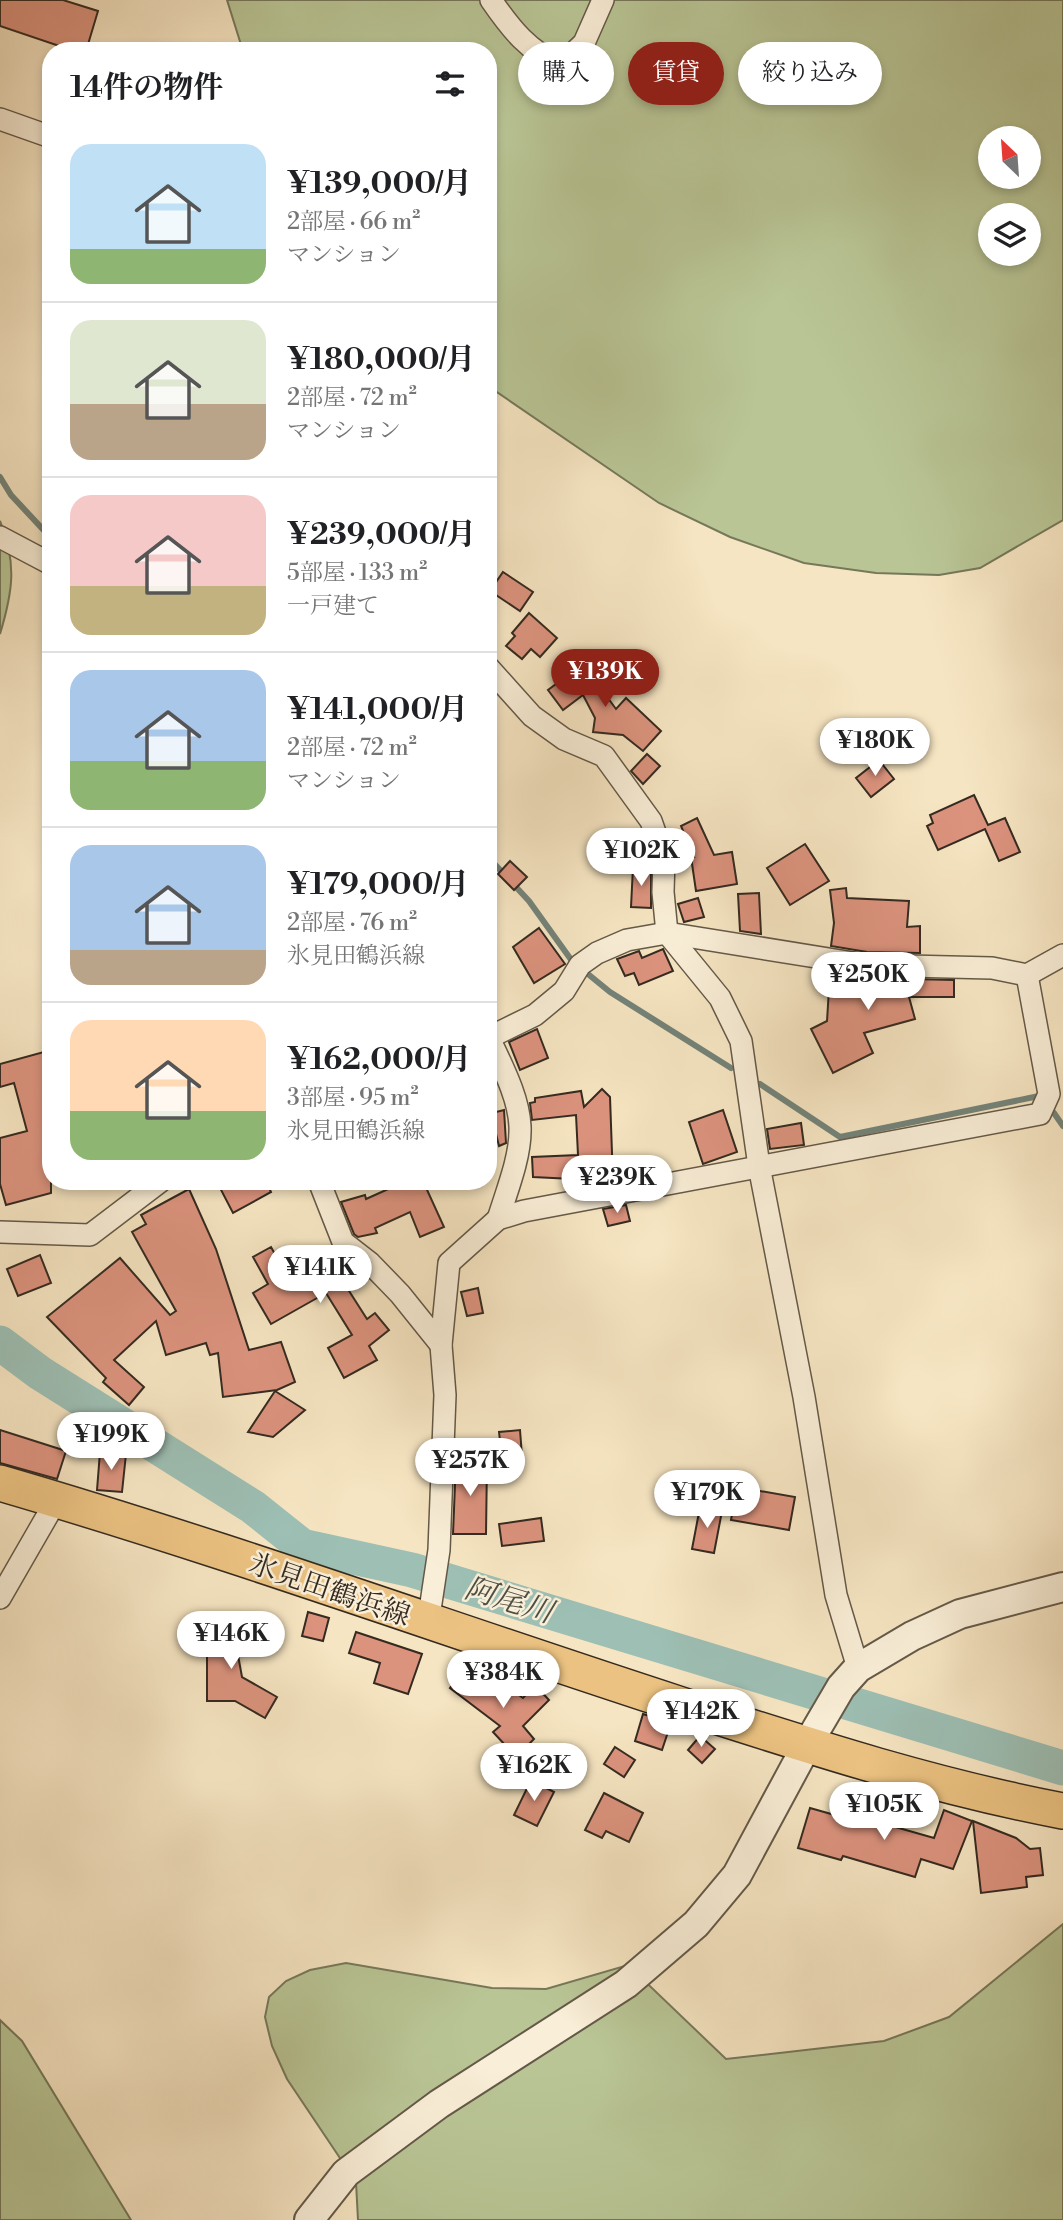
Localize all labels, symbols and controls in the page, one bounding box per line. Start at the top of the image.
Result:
chip: 購入 [518,42,614,105]
chip: 賃貸 [628,42,724,105]
chip: 絞り込み [738,42,882,105]
icon: filters [431,65,469,103]
text: 14件の物件 [70,69,223,107]
north arrow [978,126,1041,189]
map controls [978,126,1041,266]
text: ¥139,000/月 [287,165,472,203]
icon: home [126,172,210,256]
button: layers [978,203,1041,266]
text: 2部屋 · 66 m² [287,208,420,236]
text: マンション [287,241,401,269]
text: ¥180,000/月 [287,341,475,379]
icon: home [126,348,210,432]
text: 2部屋 · 72 m² [287,384,417,412]
text: マンション [287,417,401,445]
text: ¥239,000/月 [287,516,476,554]
icon: home [126,523,210,607]
text: 5部屋 · 133 m² [287,559,427,587]
text: 一戸建て [287,592,379,620]
pin: ¥139K [556,650,654,709]
text: ¥139K [567,658,643,686]
text: ¥141,000/月 [287,691,468,729]
icon: home [126,698,210,782]
pin: ¥180K [826,718,924,778]
text: ¥180K [836,727,914,755]
text: 2部屋 · 72 m² [287,734,417,762]
text: マンション [287,767,401,795]
pin: ¥102K [592,828,690,888]
text: ¥102K [602,837,680,865]
text: ¥179,000/月 [287,866,469,904]
icon: home [126,873,210,957]
text: 2部屋 · 76 m² [287,909,417,937]
text: 氷見田鶴浜線 [287,942,425,970]
pin: ¥250K [819,953,917,1012]
text: ¥250K [827,961,909,989]
text: ¥162,000/月 [287,1041,471,1079]
icon: home [126,1048,210,1132]
text: 3部屋 · 95 m² [287,1084,419,1112]
text: 氷見田鶴浜線 [287,1117,425,1145]
pin: ¥239K [568,1156,666,1215]
text: ¥239K [578,1164,656,1192]
pin: ¥141K [271,1246,369,1305]
text: ¥141K [284,1254,356,1282]
pin: ¥199K [62,1412,160,1472]
text: ¥199K [73,1421,149,1449]
pin: ¥257K [421,1438,519,1498]
text: ¥257K [431,1447,509,1475]
pin: ¥179K [658,1470,756,1530]
text: ¥179K [670,1479,744,1507]
street label: 氷見田鶴浜線 [244,1547,415,1634]
water label: 阿尾川 [460,1570,560,1633]
pin: ¥146K [182,1612,280,1671]
text: ¥146K [193,1620,269,1648]
pin: ¥384K [454,1650,552,1710]
text: ¥384K [463,1659,543,1687]
pin: ¥142K [652,1690,750,1749]
text: ¥142K [663,1698,739,1726]
pin: ¥162K [485,1744,583,1803]
text: ¥162K [496,1752,572,1780]
pin: ¥105K [835,1783,933,1842]
text: ¥105K [845,1791,923,1819]

